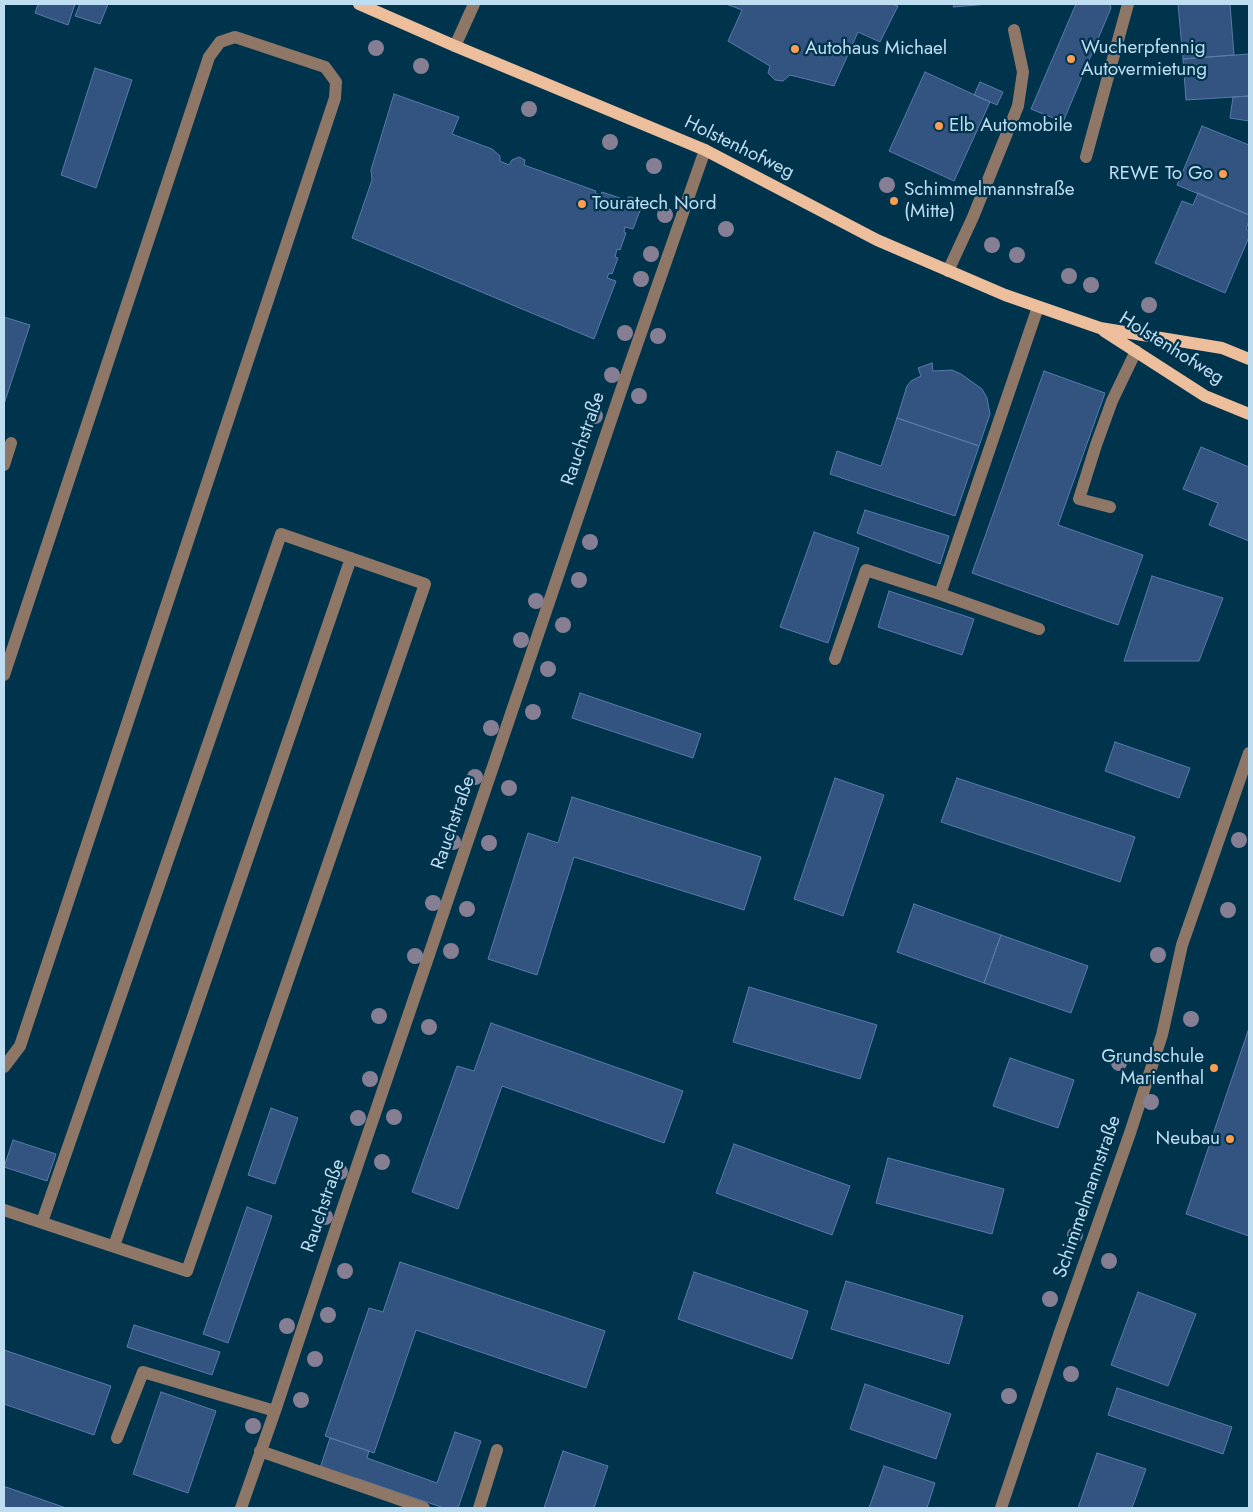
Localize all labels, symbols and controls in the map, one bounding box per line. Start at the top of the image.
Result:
place label: Wucherpfennig Autovermietung [1081,37,1207,81]
place label: Autohaus Michael [805,38,947,60]
marker: Autohaus Michael [789,43,801,55]
marker: Wucherpfennig Autovermietung [1065,53,1077,65]
street label: Holstenhofweg [680,112,798,184]
place label: Elb Automobile [949,115,1073,137]
marker: Elb Automobile [933,120,945,132]
place label: REWE To Go [1109,163,1213,185]
marker: REWE To Go [1217,168,1229,180]
place label: Schimmelmannstraße (Mitte) [904,179,1075,223]
place label: Touratech Nord [592,193,716,215]
marker: Schimmelmannstraße (Mitte) [888,195,900,207]
marker: Touratech Nord [576,198,588,210]
street label: Holstenhofweg [1114,308,1228,390]
street label: Rauchstraße [557,389,611,489]
street label: Rauchstraße [427,773,481,873]
place label: Grundschule Marienthal [1101,1046,1204,1090]
marker: Grundschule Marienthal [1208,1062,1220,1074]
street label: Schimmelmannstraße [1049,1113,1127,1281]
place label: Neubau [1156,1128,1220,1150]
marker: Neubau [1224,1133,1236,1145]
street label: Rauchstraße [297,1156,351,1256]

